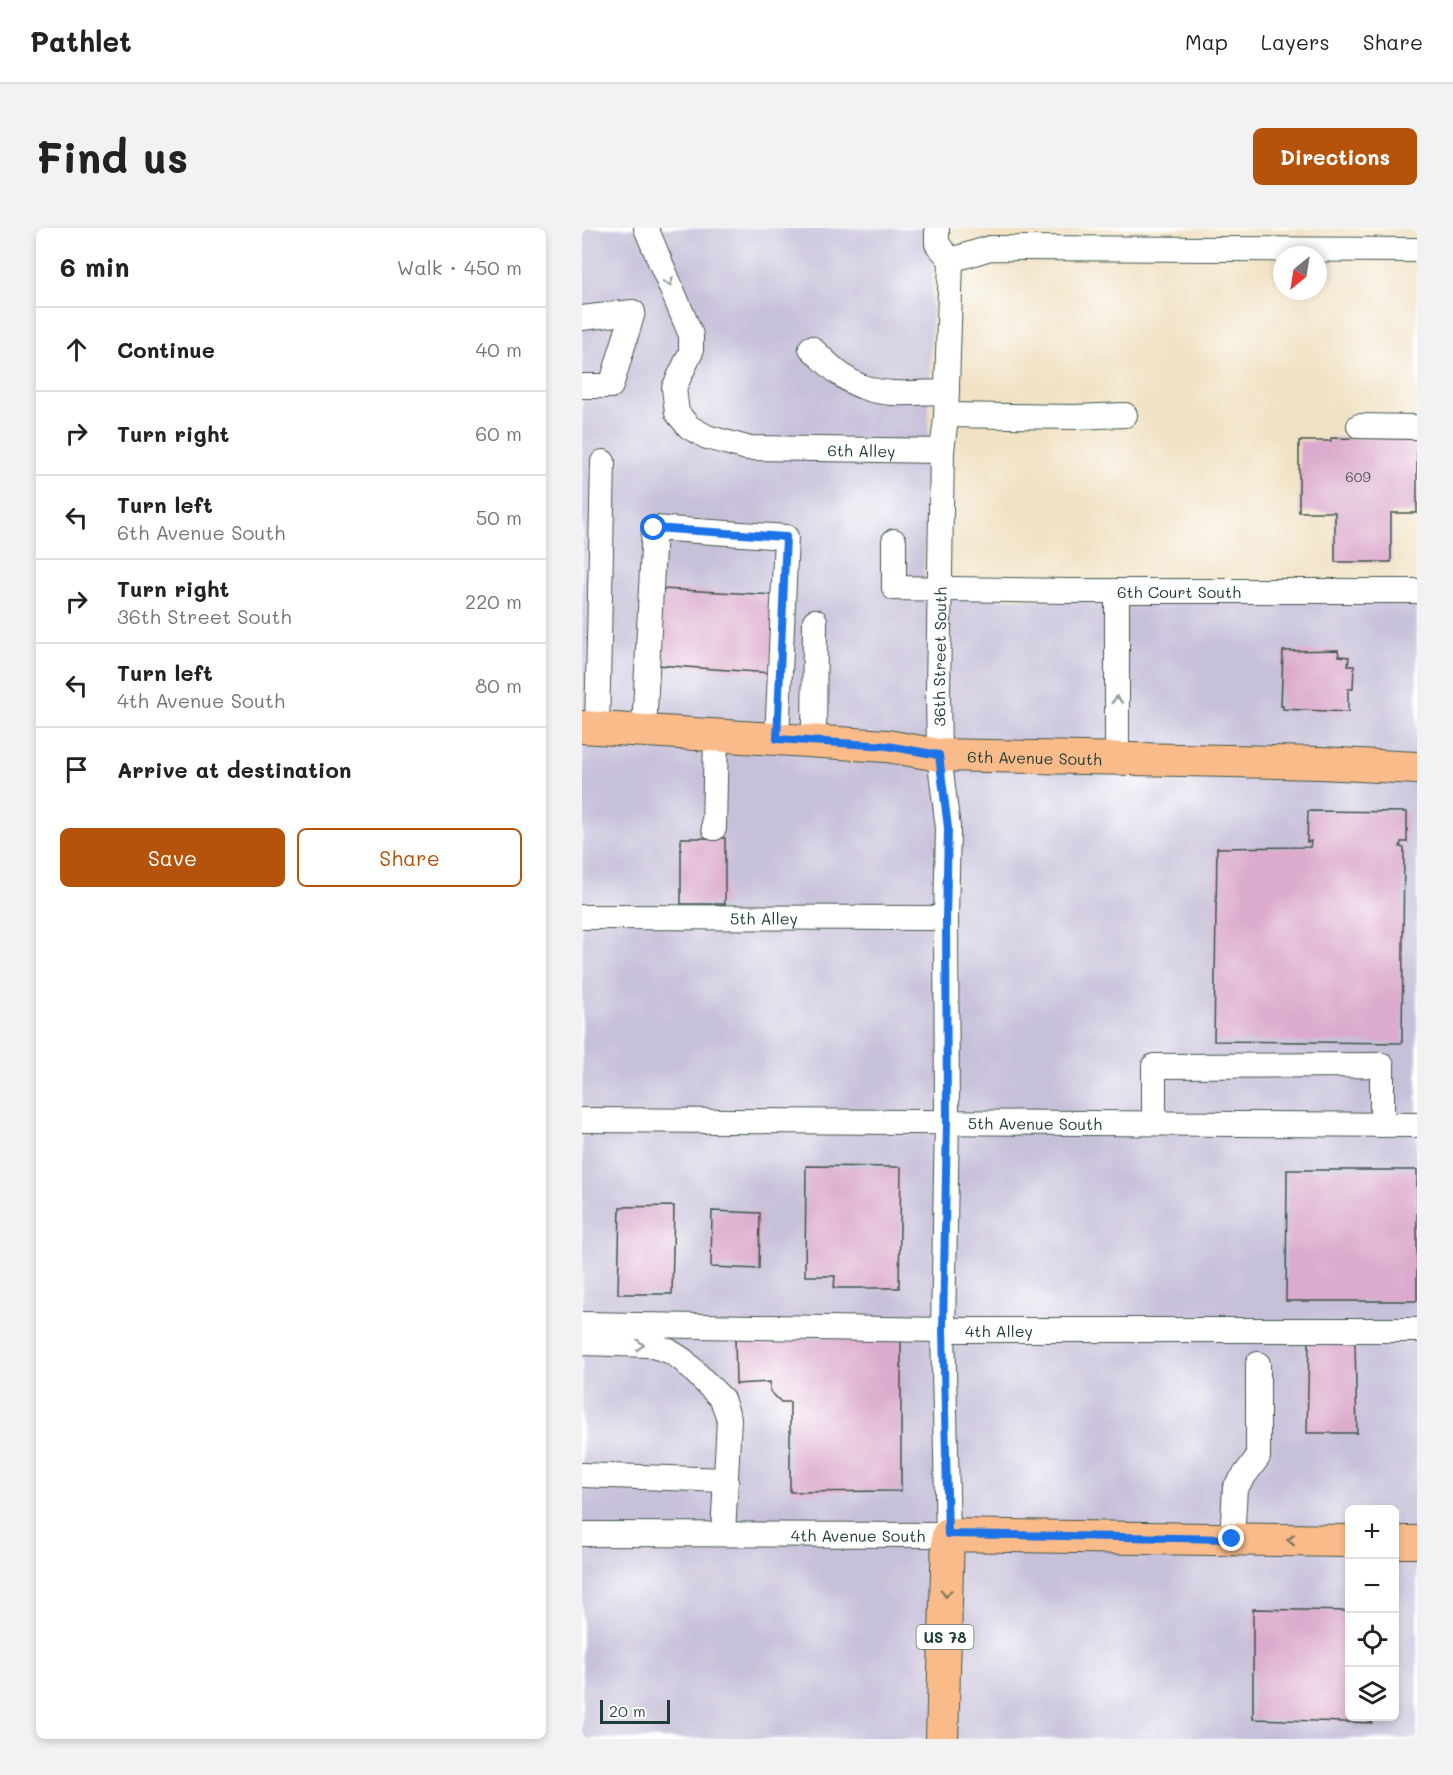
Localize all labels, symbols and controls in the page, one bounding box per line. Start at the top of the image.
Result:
text: Pathlet [30,23,132,59]
text: Map [1185,28,1228,55]
text: Layers [1261,28,1330,55]
text: Share [1363,28,1423,55]
button: Directions [1253,128,1417,185]
text: Find us [36,129,188,184]
north arrow [1273,246,1327,300]
text: 6 min [60,250,129,284]
text: Walk · 450 m [397,254,522,280]
one-way arrow [662,275,674,286]
icon: ahead [60,333,93,366]
text: Continue [117,335,215,364]
text: 40 m [476,336,522,362]
icon: right [60,417,93,450]
text: Turn right [117,419,229,448]
text: 60 m [475,420,522,446]
street label: 6th Alley [827,439,896,461]
house number: 609 [1345,467,1371,486]
text: Turn left [117,490,213,519]
icon: left [60,501,93,534]
text: 50 m [476,504,522,530]
route start [640,514,666,540]
text: 6th Avenue South [117,519,285,545]
text: Turn right [117,574,229,603]
street label: 6th Court South [1117,581,1241,602]
icon: right [60,585,93,618]
street label: 36th Street South [927,587,950,727]
text: 220 m [465,588,522,614]
text: 36th Street South [117,603,291,629]
text: Turn left [117,658,213,687]
icon: left [60,669,93,702]
text: 80 m [475,672,522,698]
text: 4th Avenue South [117,687,285,713]
one-way arrow [1111,696,1123,705]
street label: 6th Avenue South [967,745,1102,769]
icon: arrive [60,753,93,786]
text: Arrive at destination [117,755,352,784]
button: Save [60,828,285,887]
button: Share [297,828,522,887]
street label: 5th Alley [730,907,798,928]
street label: 5th Avenue South [968,1112,1102,1134]
street label: 4th Alley [965,1320,1033,1341]
one-way arrow [636,1338,645,1351]
map controls [1345,1505,1399,1721]
button: + [1345,1505,1399,1559]
street label: 4th Avenue South [791,1524,925,1545]
route end [1218,1525,1244,1551]
one-way arrow [1287,1534,1296,1546]
button: − [1345,1559,1399,1613]
one-way arrow [940,1589,953,1598]
button: locate [1345,1613,1399,1667]
road number: US 78 [916,1625,974,1649]
button: layers [1345,1667,1399,1721]
scale bar [600,1697,670,1724]
text: 20 m [609,1700,646,1721]

